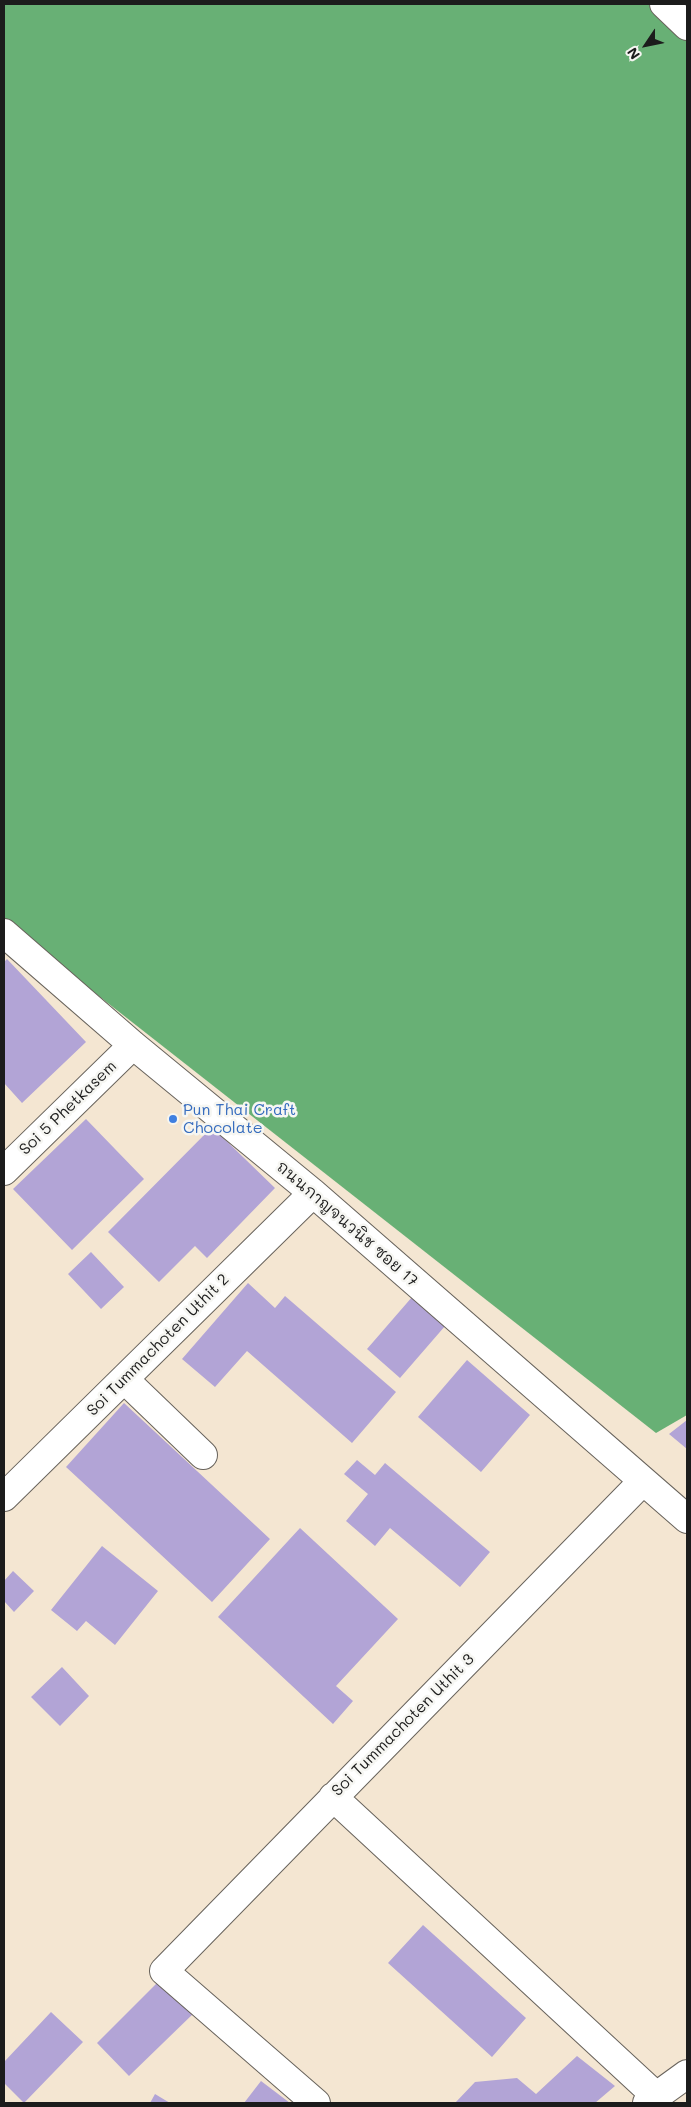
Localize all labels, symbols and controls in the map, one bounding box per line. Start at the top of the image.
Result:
north arrow [621,20,671,70]
text: N [622,44,644,63]
street label: Soi 5 Phetkasem [15,1057,121,1159]
place label: Pun Thai Craft Chocolate [183,1100,296,1138]
marker: Pun Thai Craft Chocolate [167,1113,179,1125]
street label: ถนนกาญจนวนิช ซอย 17 [272,1157,422,1291]
street label: Soi Tummachoten Uthit 2 [83,1270,233,1420]
street label: Soi Tummachoten Uthit 3 [328,1650,478,1800]

